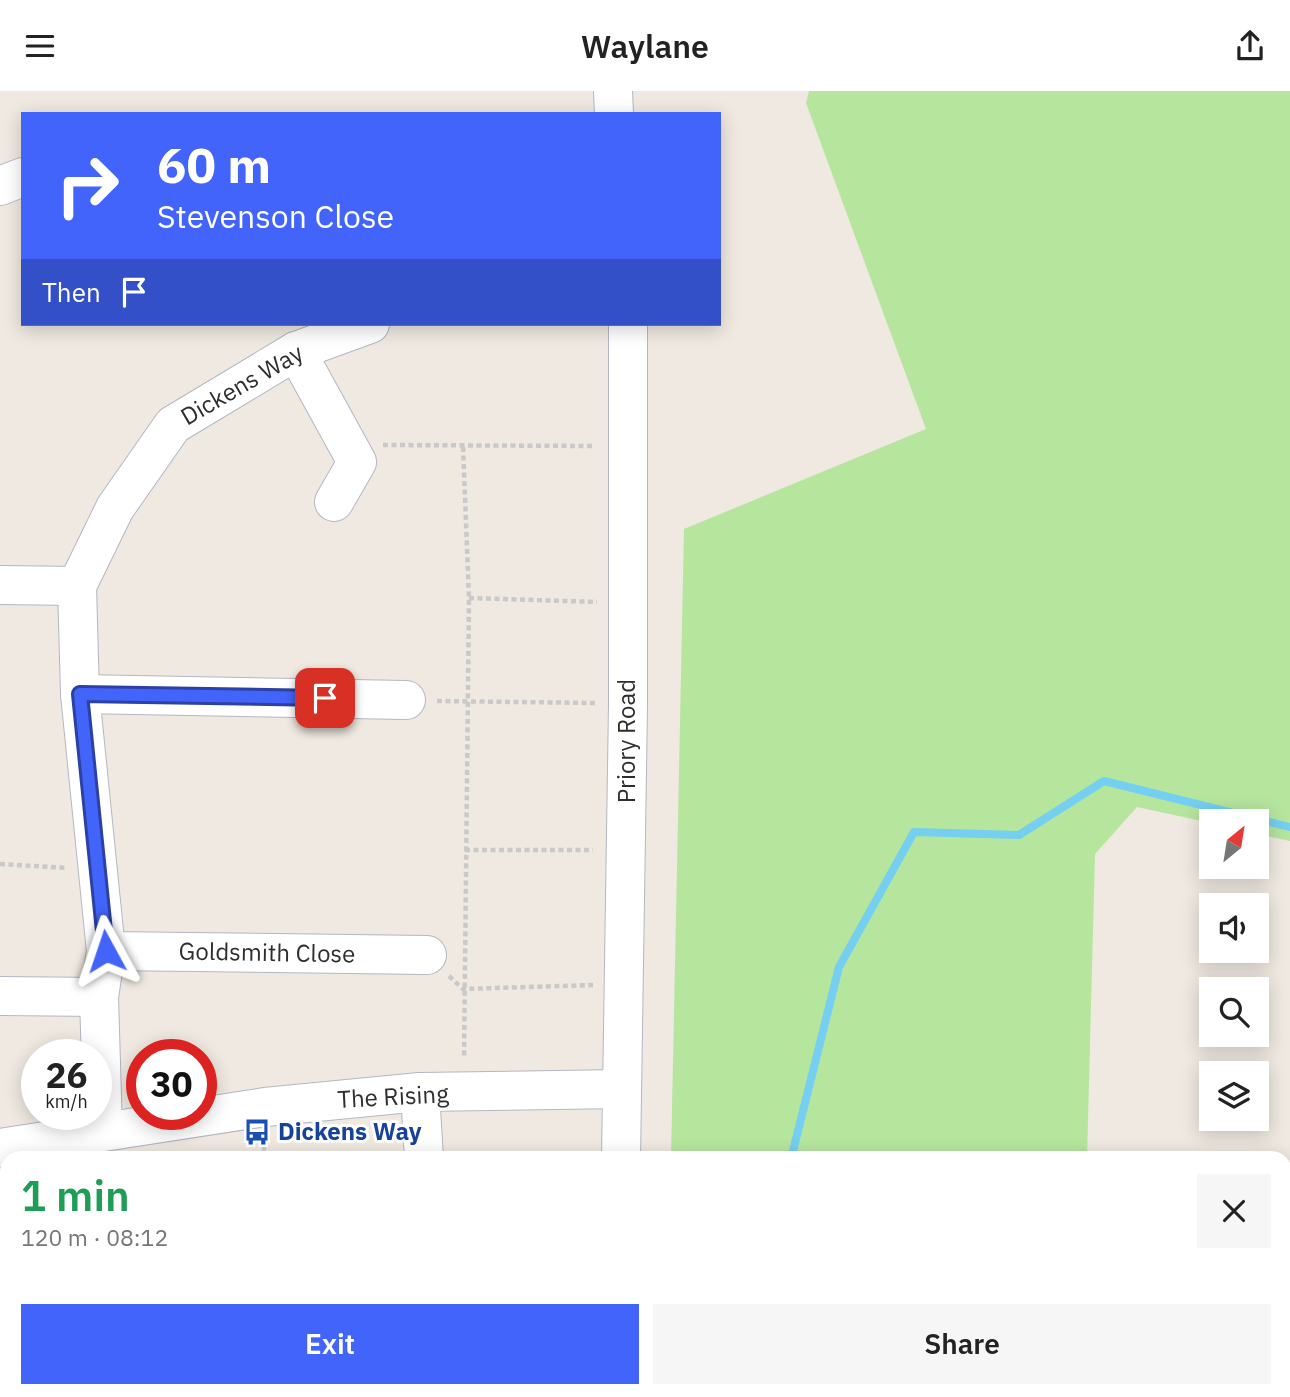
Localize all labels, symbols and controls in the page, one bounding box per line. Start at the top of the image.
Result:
text: Waylane [581,25,709,67]
icon: menu [21,27,59,65]
icon: share [1231,27,1269,65]
text: 60 m [157,133,271,196]
icon: right [42,140,133,231]
text: Stevenson Close [157,195,394,237]
icon: arrive [115,273,153,311]
text: Then [42,275,101,309]
street label: Dickens Way [174,336,309,432]
pin [295,668,355,728]
icon: arrive [306,679,344,717]
street label: Priory Road [610,679,642,803]
north arrow [1199,809,1269,879]
map controls [1199,809,1269,1131]
button: sound [1199,893,1269,963]
position arrow [69,914,143,988]
street label: Goldsmith Close [178,934,356,970]
button: search [1199,977,1269,1047]
speed limit sign: 30 [126,1039,217,1130]
text: 26 [45,1052,88,1098]
button: layers [1199,1061,1269,1131]
street label: The Rising [336,1077,450,1115]
text: km/h [45,1090,88,1113]
place label: Dickens Way [278,1115,422,1147]
bus stop icon: Dickens Way [242,1117,272,1147]
text: 1 min [21,1168,130,1223]
button: close [1197,1174,1271,1248]
text: 120 m · 08:12 [21,1222,168,1252]
button: Exit [21,1304,639,1384]
button: Share [653,1304,1271,1384]

